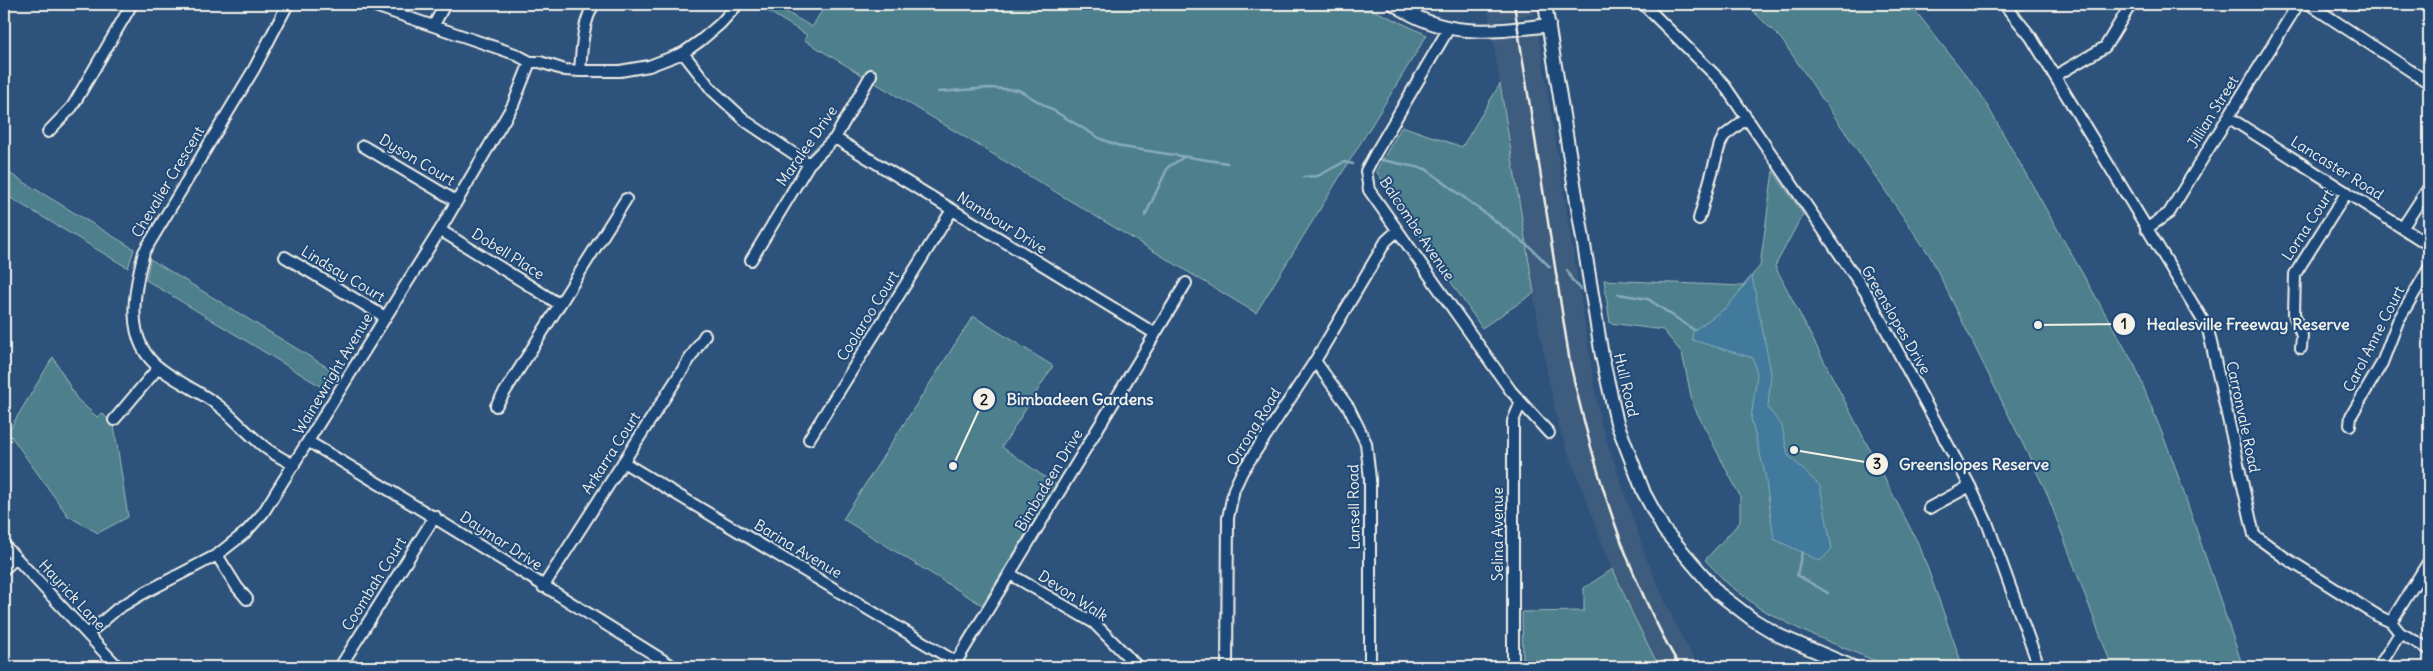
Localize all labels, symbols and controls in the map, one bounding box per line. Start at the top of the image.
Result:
street label: Jillian Street [2183,72,2242,152]
street label: Maralee Drive [772,102,841,190]
street label: Chevalier Crescent [127,123,208,241]
street label: Dyson Court [376,130,458,190]
street label: Lancaster Road [2287,131,2387,204]
street label: Balcombe Avenue [1376,173,1459,284]
street label: Lorna Court [2277,185,2338,264]
street label: Nambour Drive [954,187,1051,258]
street label: Dobell Place [468,224,548,283]
street label: Lindsay Court [298,241,389,306]
street label: Greenslopes Drive [1858,262,1935,378]
street label: Coolaroo Court [832,267,903,364]
street label: Carol Anne Court [2339,283,2408,395]
street label: Wainewright Avenue [289,309,376,438]
callout: Healesville Freeway Reserve [2111,309,2359,340]
text: 1 [2121,314,2127,333]
text: Healesville Freeway Reserve [2146,314,2350,335]
street label: Hull Road [1610,351,1643,419]
street label: Carronvale Road [2222,359,2265,474]
callout: Bimbadeen Gardens [971,384,1164,415]
street label: Orrong Road [1222,384,1285,469]
text: Bimbadeen Gardens [1006,389,1154,409]
text: 2 [980,390,988,409]
street label: Arkarra Court [577,408,644,497]
street label: Bimbadeen Drive [1011,425,1087,534]
callout: Greenslopes Reserve [1864,448,2059,479]
text: 3 [1873,454,1881,473]
text: Greenslopes Reserve [1899,454,2049,475]
street label: Lansell Road [1343,464,1364,550]
street label: Selina Avenue [1488,487,1507,581]
street label: Daymar Drive [456,507,546,574]
street label: Barina Avenue [751,515,846,582]
street label: Coombah Court [337,533,410,634]
street label: Hayrick Lane [35,555,110,634]
street label: Devon Walk [1035,566,1112,625]

